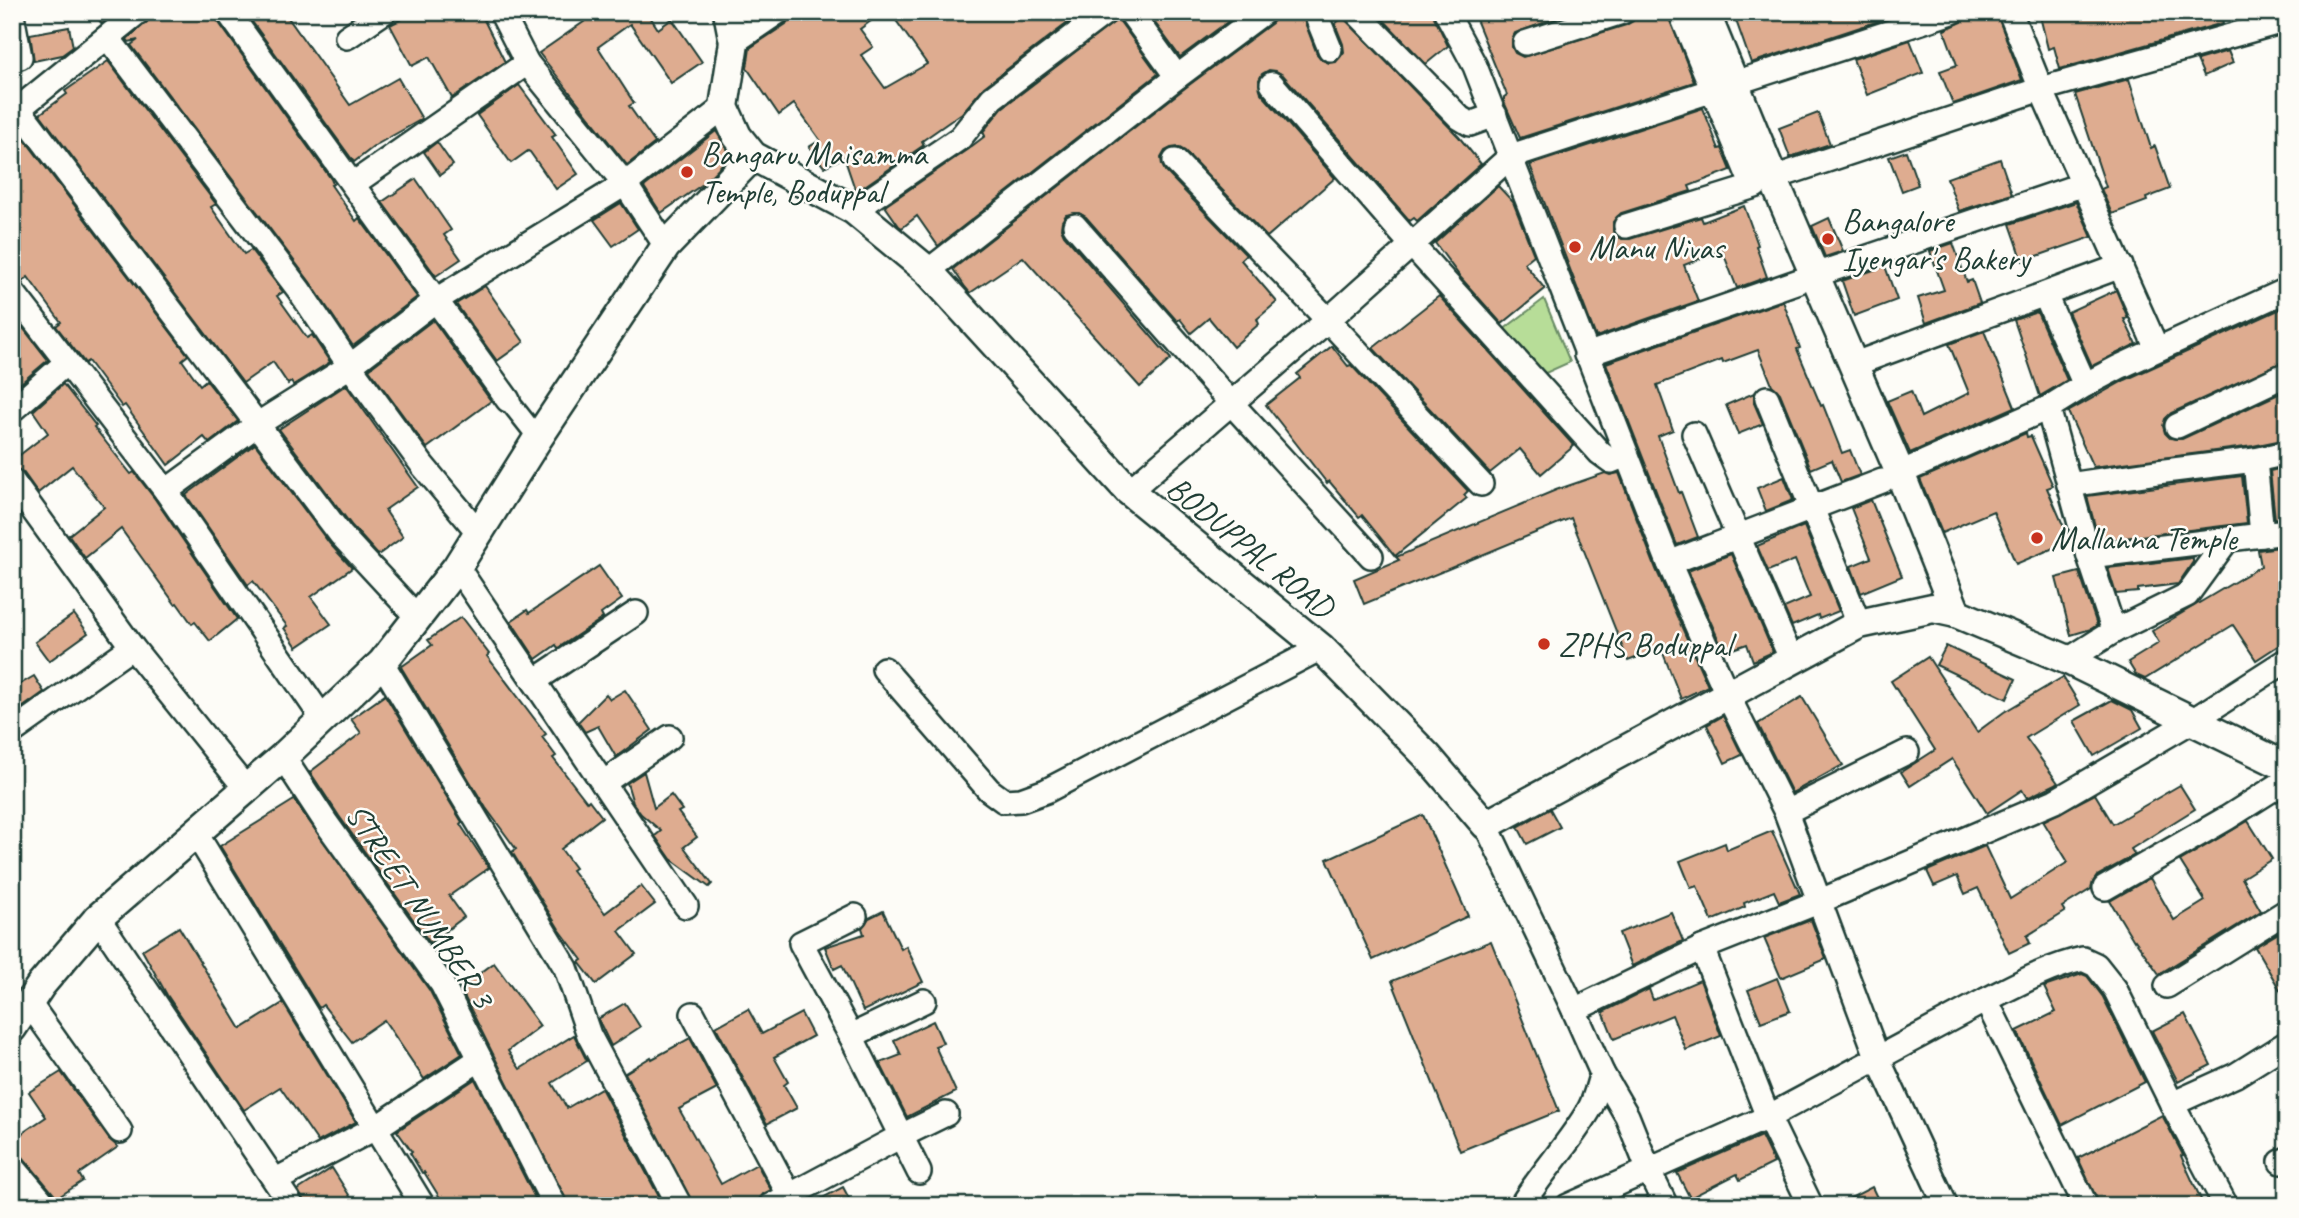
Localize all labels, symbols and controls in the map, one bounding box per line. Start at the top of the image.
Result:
place label: Bangaru Maisamma Temple, Boduppal [701,133,929,213]
marker: Bangaru Maisamma Temple, Boduppal [679,164,695,180]
place label: Bangalore Iyengar's Bakery [1842,200,2032,280]
place label: Manu Nivas [1589,227,1726,269]
marker: Bangalore Iyengar's Bakery [1820,231,1836,247]
marker: Manu Nivas [1567,239,1583,255]
street label: BODUPPAL ROAD [1158,467,1345,629]
place label: Mallanna Temple [2051,518,2239,560]
marker: Mallanna Temple [2029,530,2045,546]
place label: ZPHS Boduppal [1558,624,1737,666]
marker: ZPHS Boduppal [1536,636,1552,652]
street label: STREET NUMBER 3 [336,795,505,1018]

